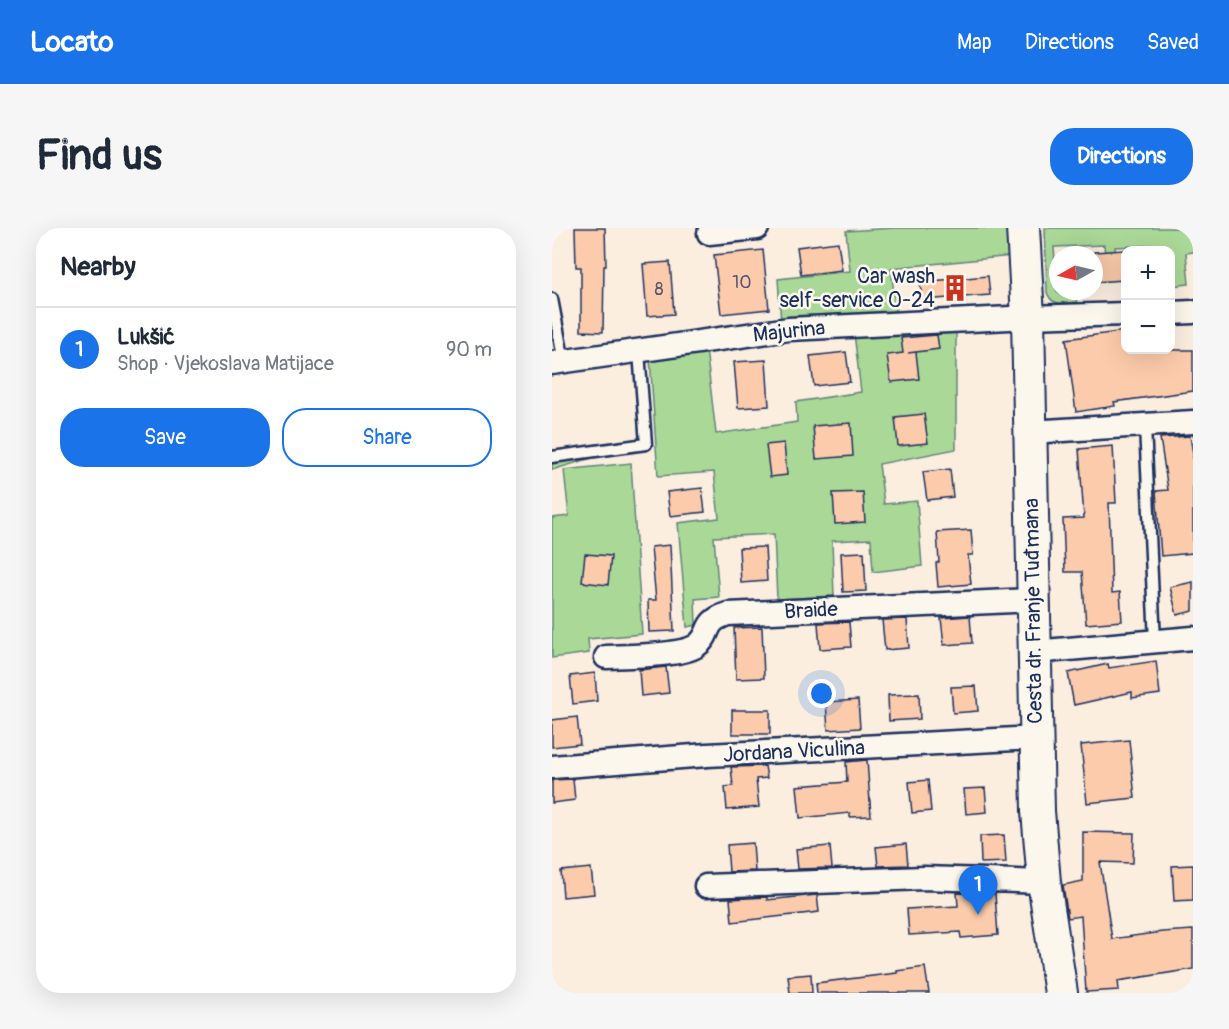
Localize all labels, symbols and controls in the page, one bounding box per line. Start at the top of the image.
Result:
text: Locato [30,25,114,60]
text: Map [957,29,992,56]
text: Directions [1025,29,1114,56]
text: Saved [1147,29,1199,56]
button: Directions [1050,128,1193,185]
text: Find us [36,130,162,182]
north arrow [1049,246,1103,300]
map controls [1121,246,1175,354]
button: + [1121,246,1175,300]
text: Nearby [60,251,136,283]
place label: Car wash self-service 0-24 [780,263,935,314]
house number: 10 [732,271,752,294]
building icon: Car wash self-service 0-24 [940,273,970,303]
house number: 8 [654,278,664,301]
button: − [1121,300,1175,354]
street label: Majurina [752,314,827,349]
text: Lukšić [117,323,175,351]
text: 1 [76,337,83,362]
text: 90 m [446,337,492,362]
text: Shop · Vjekoslava Matijace [117,351,334,376]
button: Save [60,408,270,467]
button: Share [282,408,492,467]
street label: Cesta dr. Franje Tuđmana [1018,498,1049,724]
street label: Braide [783,596,839,625]
your location [807,679,836,708]
street label: Jordana Viculina [723,734,866,769]
pin: 1 [958,866,998,915]

